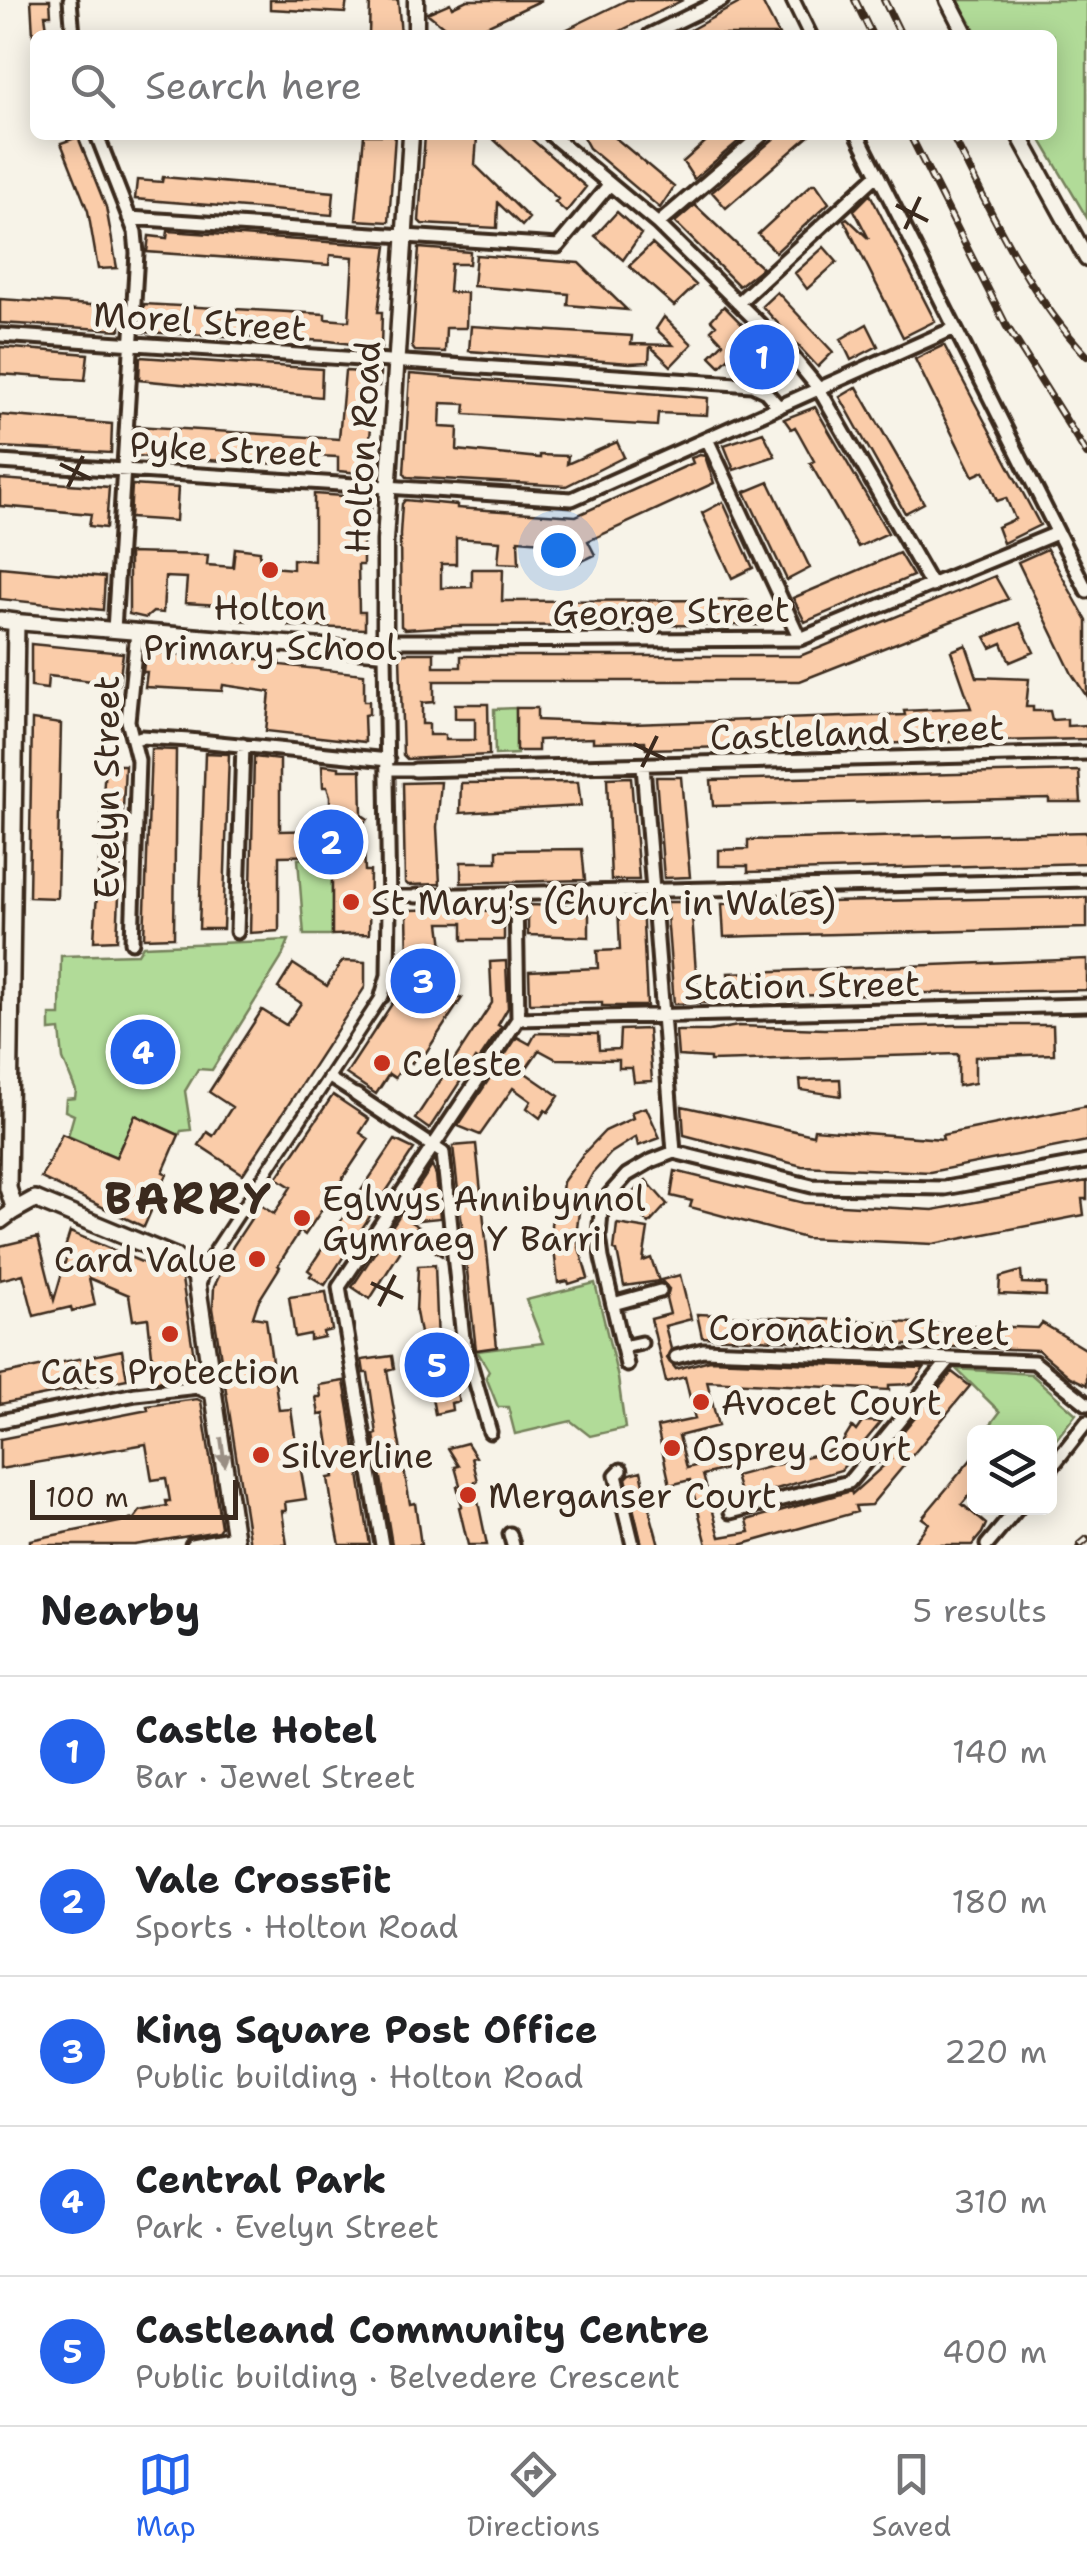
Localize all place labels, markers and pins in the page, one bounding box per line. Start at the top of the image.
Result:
pin: 1 [730,320,794,394]
marker: Holton Primary School [259,559,281,581]
place label: Holton Primary School [143,584,397,671]
pin: 2 [298,804,364,880]
place label: St Mary's (Church in Wales) [371,879,836,926]
marker: St Mary's (Church in Wales) [340,891,362,913]
pin: 3 [390,944,456,1018]
pin: 4 [110,1014,176,1090]
place label: Celeste [402,1040,523,1087]
marker: Celeste [371,1052,393,1074]
place label: Eglwys Annibynnol Gymraeg Y Barri [322,1175,646,1262]
marker: Eglwys Annibynnol Gymraeg Y Barri [291,1207,313,1229]
place label: Card Value [54,1236,237,1283]
marker: Card Value [246,1248,268,1270]
marker: Cats Protection [159,1323,181,1345]
pin: 5 [404,1328,470,1402]
place label: Cats Protection [40,1348,300,1395]
place label: Avocet Court [721,1379,942,1426]
marker: Avocet Court [690,1391,712,1413]
place label: Osprey Court [692,1425,912,1472]
place label: Silverline [281,1432,434,1479]
marker: Osprey Court [661,1437,683,1459]
marker: Silverline [250,1444,272,1466]
place label: Merganser Court [488,1472,777,1519]
marker: Merganser Court [457,1484,479,1506]

